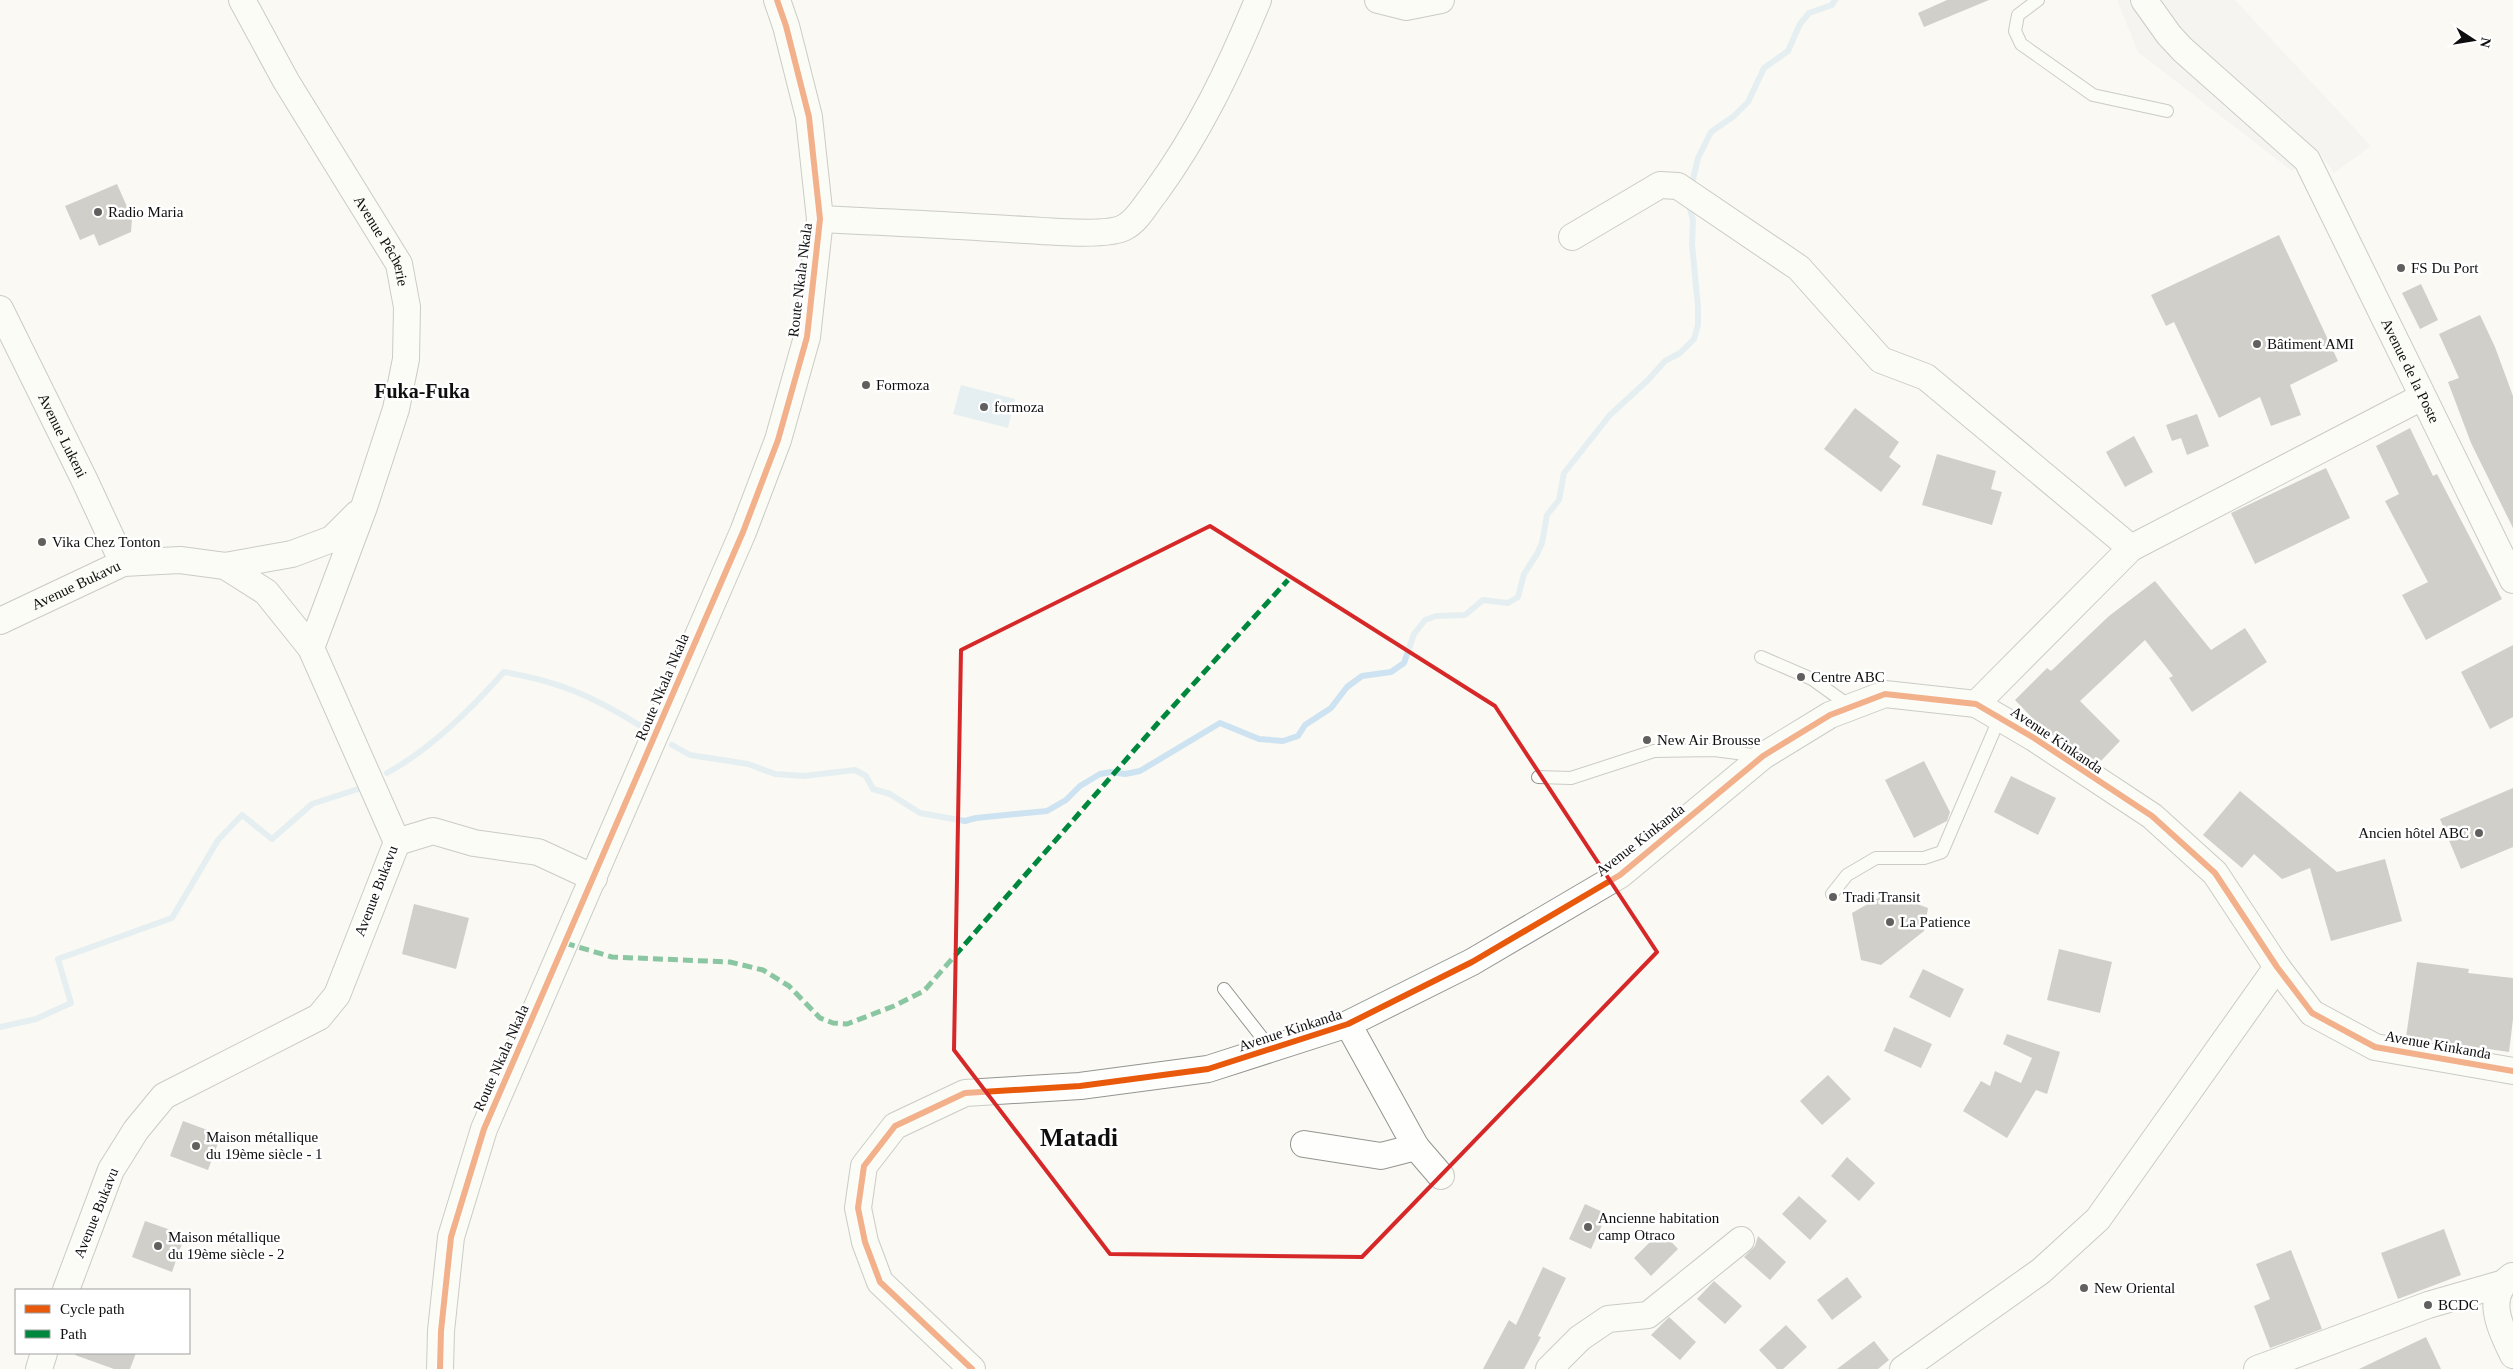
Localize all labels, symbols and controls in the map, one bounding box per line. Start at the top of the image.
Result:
north arrow [2448,15,2498,65]
text: N [2477,36,2494,49]
street label: Avenue Pêcherie [351,193,411,288]
place label: Radio Maria [108,204,184,220]
marker: Radio Maria [92,206,104,218]
street label: Route Nkala Nkala [785,222,815,338]
place label: FS Du Port [2411,260,2479,276]
marker: FS Du Port [2395,262,2407,274]
street label: Avenue de la Poste [2378,316,2443,426]
place label: Bâtiment AMI [2267,336,2354,352]
marker: Bâtiment AMI [2251,338,2263,350]
place label: Formoza [876,377,930,393]
marker: Formoza [860,379,872,391]
district label: Fuka-Fuka [374,380,470,402]
street label: Avenue Lukeni [35,391,90,480]
place label: formoza [994,399,1044,415]
marker: formoza [978,401,990,413]
place label: Vika Chez Tonton [52,534,161,550]
marker: Vika Chez Tonton [36,536,48,548]
street label: Avenue Bukavu [29,557,123,613]
street label: Route Nkala Nkala [632,631,692,743]
place label: Centre ABC [1811,669,1885,685]
marker: Centre ABC [1795,671,1807,683]
street label: Avenue Kinkanda [2008,703,2106,777]
place label: New Air Brousse [1657,732,1761,748]
marker: New Air Brousse [1641,734,1653,746]
street label: Avenue Kinkanda [1593,800,1688,879]
place label: Ancien hôtel ABC [2358,825,2469,841]
marker: Ancien hôtel ABC [2473,827,2485,839]
street label: Avenue Bukavu [351,843,401,939]
place label: Tradi Transit [1843,889,1921,905]
marker: Tradi Transit [1827,891,1839,903]
place label: La Patience [1900,914,1971,930]
marker: La Patience [1884,916,1896,928]
street label: Route Nkala Nkala [470,1002,532,1114]
street label: Avenue Kinkanda [1236,1006,1344,1054]
street label: Avenue Kinkanda [2384,1028,2493,1062]
district label: Matadi [1040,1124,1118,1151]
place label: Maison métallique du 19ème siècle - 1 [206,1129,323,1162]
marker: Maison métallique du 19ème siècle - 1 [190,1140,202,1152]
street label: Avenue Bukavu [71,1165,122,1260]
place label: Ancienne habitation camp Otraco [1598,1210,1720,1243]
marker: Ancienne habitation camp Otraco [1582,1221,1594,1233]
place label: Maison métallique du 19ème siècle - 2 [168,1229,285,1262]
marker: Maison métallique du 19ème siècle - 2 [152,1240,164,1252]
place label: New Oriental [2094,1280,2175,1296]
marker: New Oriental [2078,1282,2090,1294]
legend [15,1289,190,1354]
place label: BCDC [2438,1297,2479,1313]
marker: BCDC [2422,1299,2434,1311]
text: Cycle path [60,1301,125,1317]
text: Path [60,1326,87,1342]

